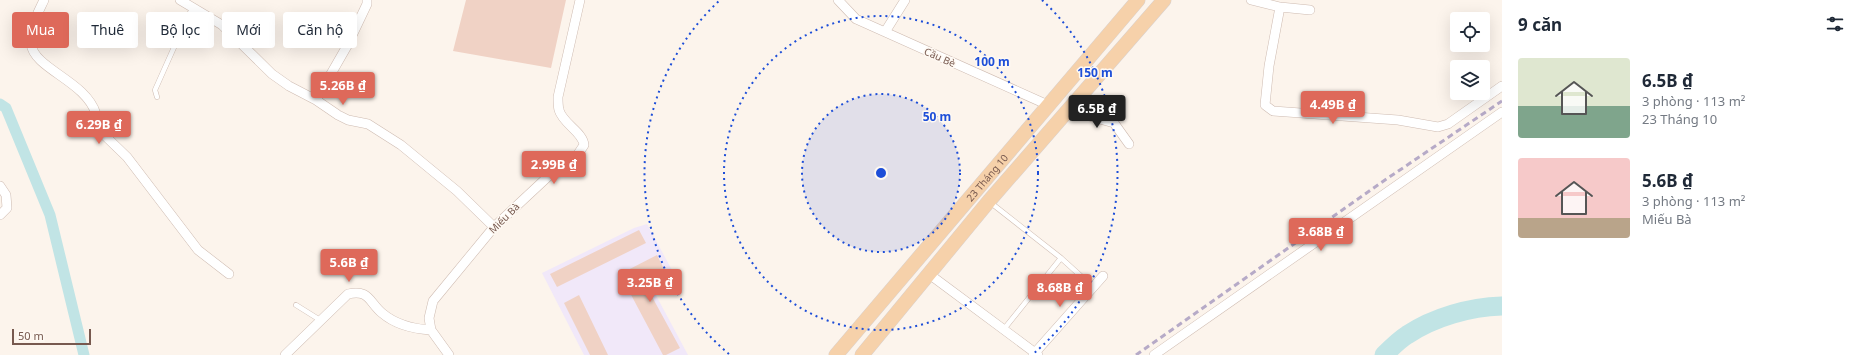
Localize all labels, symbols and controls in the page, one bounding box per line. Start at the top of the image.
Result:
chip: Mua [12,12,69,48]
chip: Thuê [77,12,138,48]
chip: Bộ lọc [146,12,214,48]
chip: Mới [222,12,275,48]
chip: Căn hộ [283,12,357,48]
map controls [1450,12,1490,100]
button: locate [1450,12,1490,52]
text: 9 căn [1518,13,1562,36]
icon: filters [1824,13,1846,35]
street label: Cầu Bè [922,44,958,70]
text: 100 m [974,53,1010,70]
button: layers [1450,60,1490,100]
text: 150 m [1077,64,1113,81]
text: 6.5B ₫ [1642,69,1693,92]
pin: 5.26B ₫ [306,72,380,106]
icon: home [1550,74,1598,122]
text: 5.26B ₫ [320,76,366,94]
pin: 4.49B ₫ [1296,91,1370,125]
text: 3 phòng · 113 m² [1642,92,1745,110]
pin: 6.5B ₫ [1064,95,1130,129]
text: 4.49B ₫ [1310,95,1356,113]
text: 6.5B ₫ [1078,99,1116,117]
text: 50 m [923,108,951,125]
text: 23 Tháng 10 [1642,110,1717,128]
pin: 6.29B ₫ [62,111,136,145]
text: 6.29B ₫ [76,115,122,133]
pin: 2.99B ₫ [517,151,591,185]
street label: 23 Tháng 10 [963,151,1011,204]
text: 2.99B ₫ [531,155,577,173]
centre of rings [874,166,888,180]
text: 5.6B ₫ [1642,169,1693,192]
icon: home [1550,174,1598,222]
text: 3 phòng · 113 m² [1642,192,1745,210]
street label: Miếu Bà [486,200,522,236]
text: Miếu Bà [1642,210,1692,228]
pin: 3.68B ₫ [1284,218,1358,252]
text: 3.68B ₫ [1298,222,1344,240]
pin: 5.6B ₫ [316,249,382,283]
text: 5.6B ₫ [330,253,368,271]
pin: 3.25B ₫ [613,269,687,303]
text: 3.25B ₫ [627,273,673,291]
pin: 8.68B ₫ [1023,274,1097,308]
text: 8.68B ₫ [1037,278,1083,296]
scale bar [12,327,91,346]
text: 50 m [18,328,44,343]

